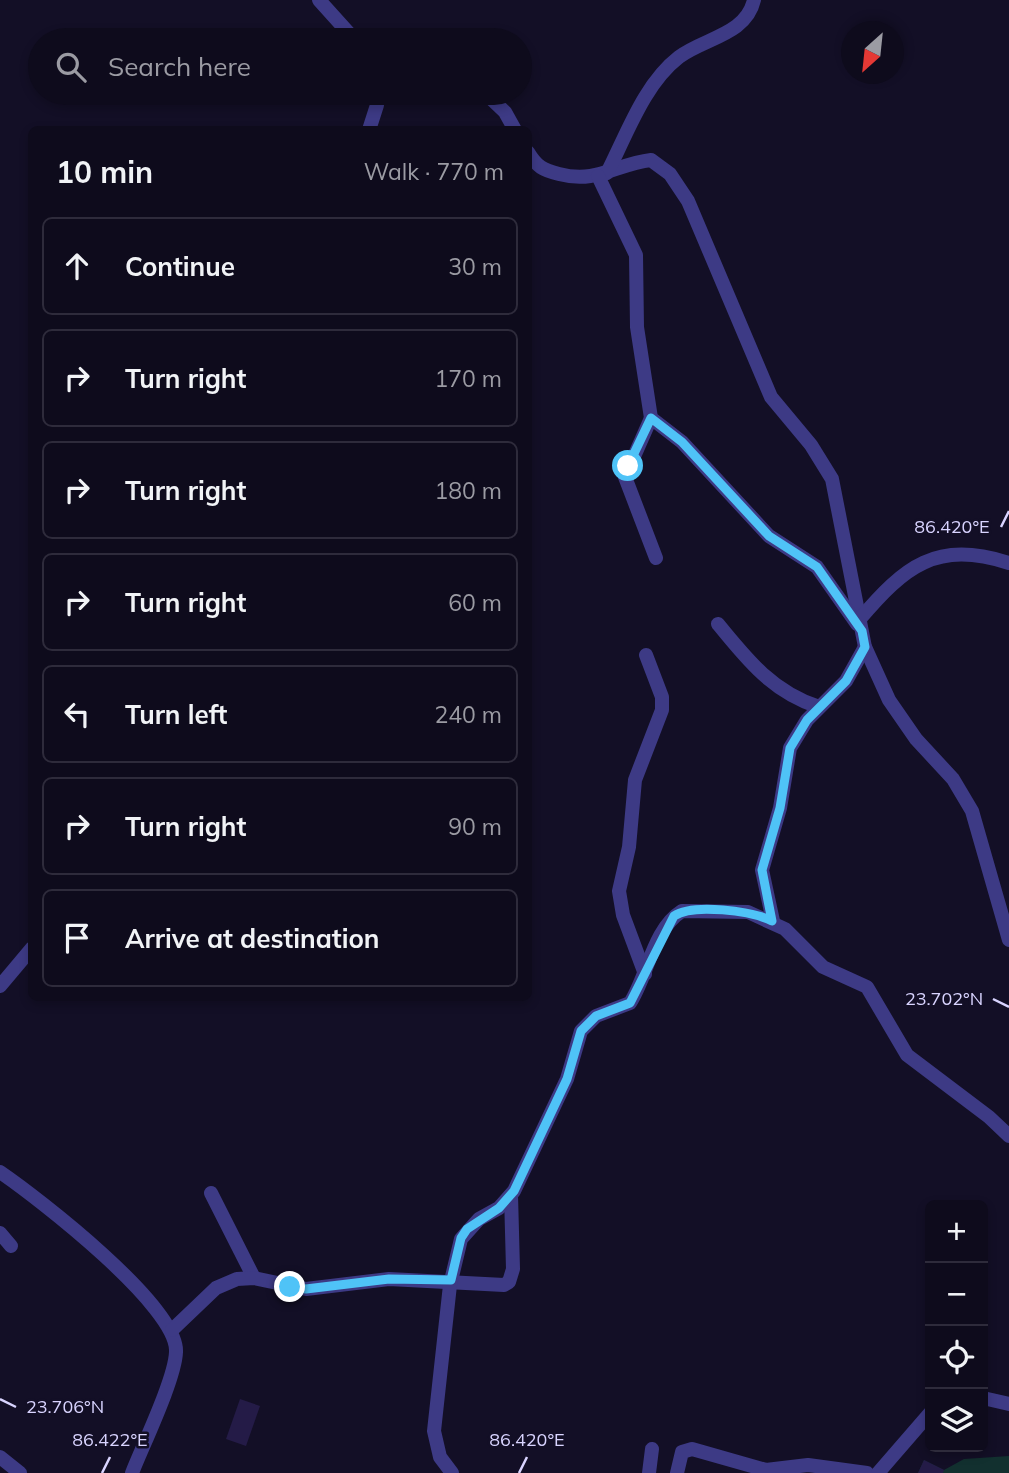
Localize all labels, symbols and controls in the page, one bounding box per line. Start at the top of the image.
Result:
north arrow [841,21,904,84]
search box [28,28,532,105]
icon: search [52,48,90,86]
text: Search here [108,50,251,83]
text: 10 min [56,153,153,191]
text: Walk · 770 m [364,157,504,186]
icon: ahead [58,247,96,285]
text: Continue [125,250,235,283]
text: 30 m [448,252,502,281]
icon: right [58,359,96,397]
text: Turn right [125,362,246,395]
text: 170 m [434,364,502,393]
route start [612,450,643,481]
icon: right [58,471,96,509]
text: Turn right [125,474,246,507]
text: 180 m [434,476,502,505]
text: 86.420°E [914,515,990,538]
icon: right [58,583,96,621]
text: Turn right [125,586,246,619]
text: 60 m [448,588,502,617]
icon: left [58,695,96,733]
text: Turn left [125,698,227,731]
text: 240 m [434,700,502,729]
icon: right [58,807,96,845]
text: Turn right [125,810,246,843]
text: 90 m [448,812,502,841]
icon: arrive [58,919,96,957]
text: Arrive at destination [125,922,380,955]
text: 23.702°N [905,987,983,1010]
map controls [925,1200,988,1452]
button: + [925,1200,988,1263]
button: − [925,1263,988,1326]
route end [274,1271,305,1302]
button: locate [925,1326,988,1389]
button: layers [925,1389,988,1452]
text: 23.706°N [26,1395,104,1418]
text: 86.422°E [72,1428,148,1451]
text: 86.420°E [489,1428,565,1451]

